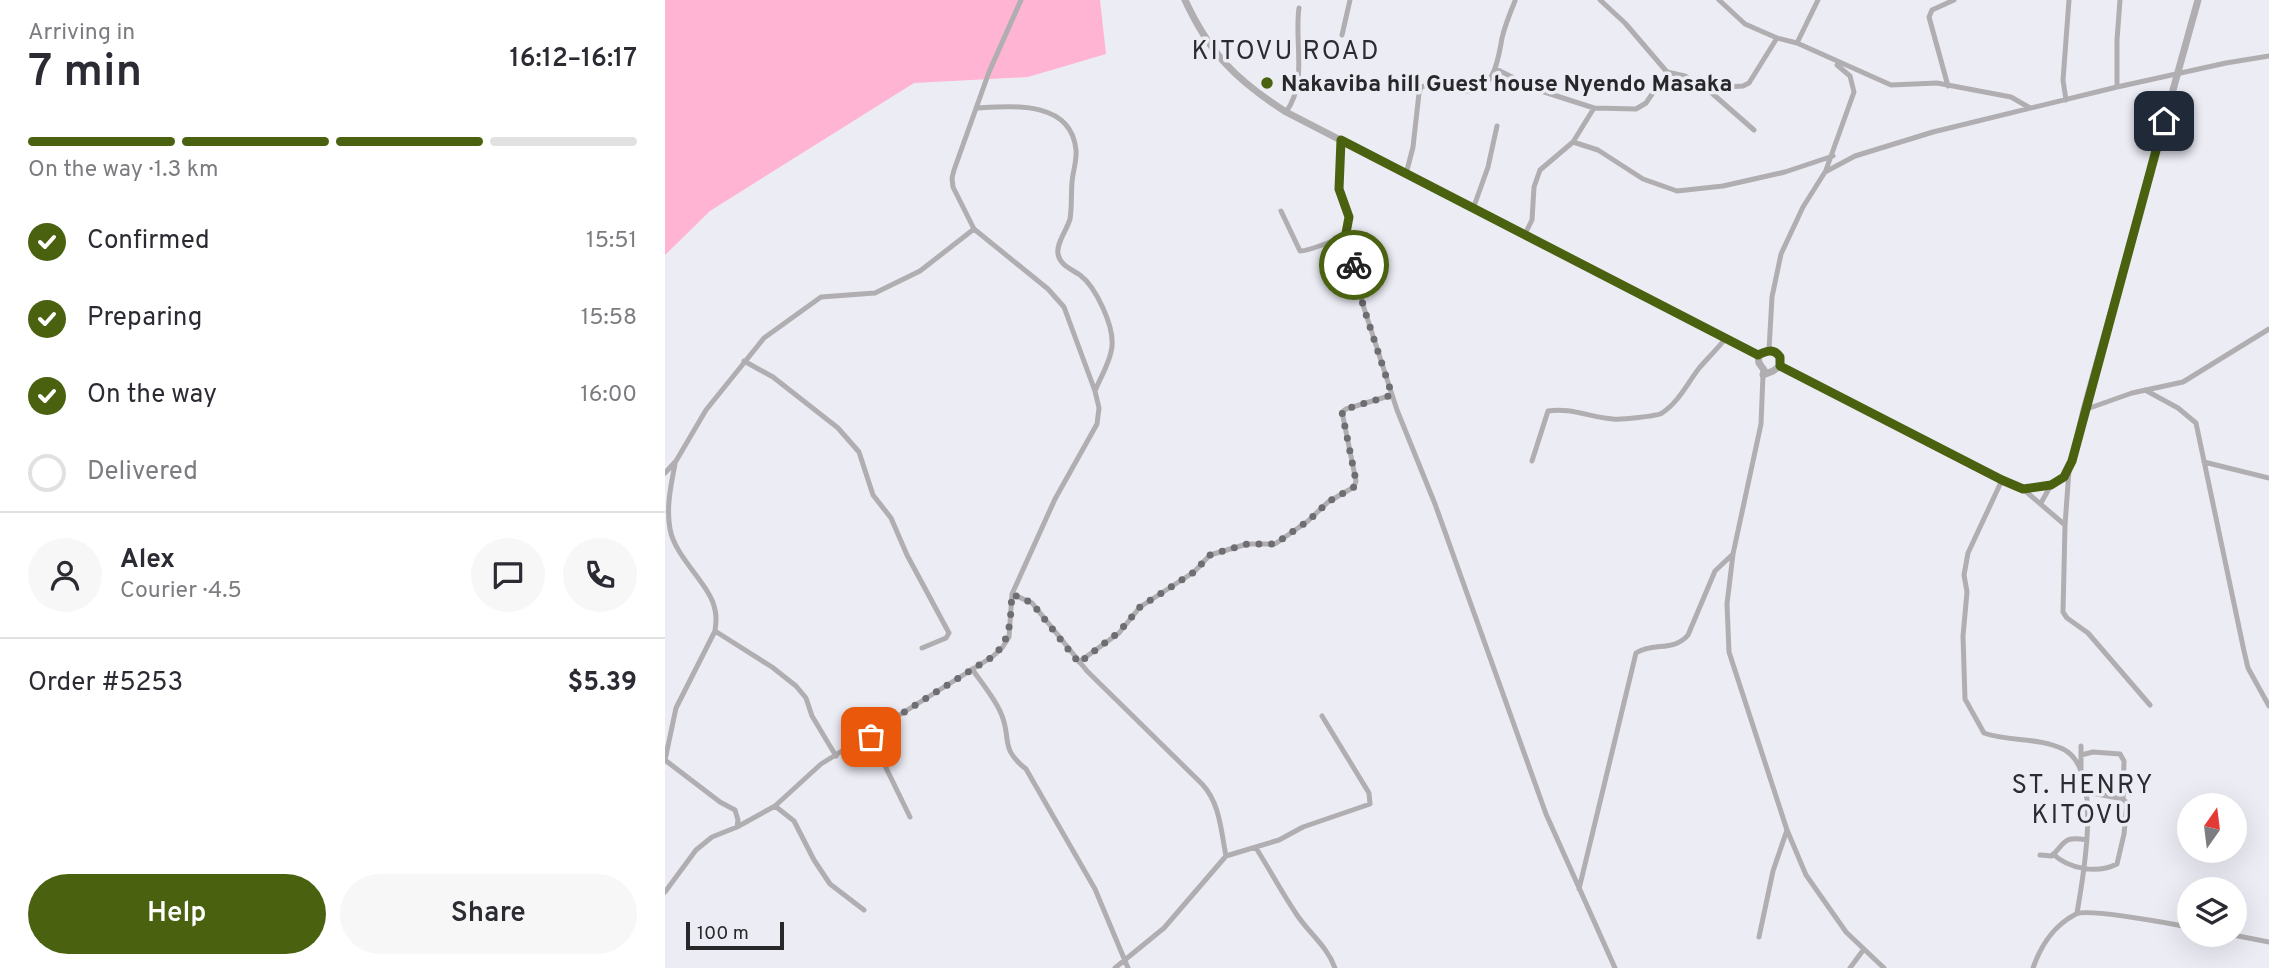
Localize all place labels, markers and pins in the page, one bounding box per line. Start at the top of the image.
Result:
place label: Nakaviba hill Guest house Nyendo Masaka [1281,71,1732,100]
marker: Nakaviba hill Guest house Nyendo Masaka [1259,75,1275,91]
pin [2134,91,2194,151]
pin [841,707,901,767]

